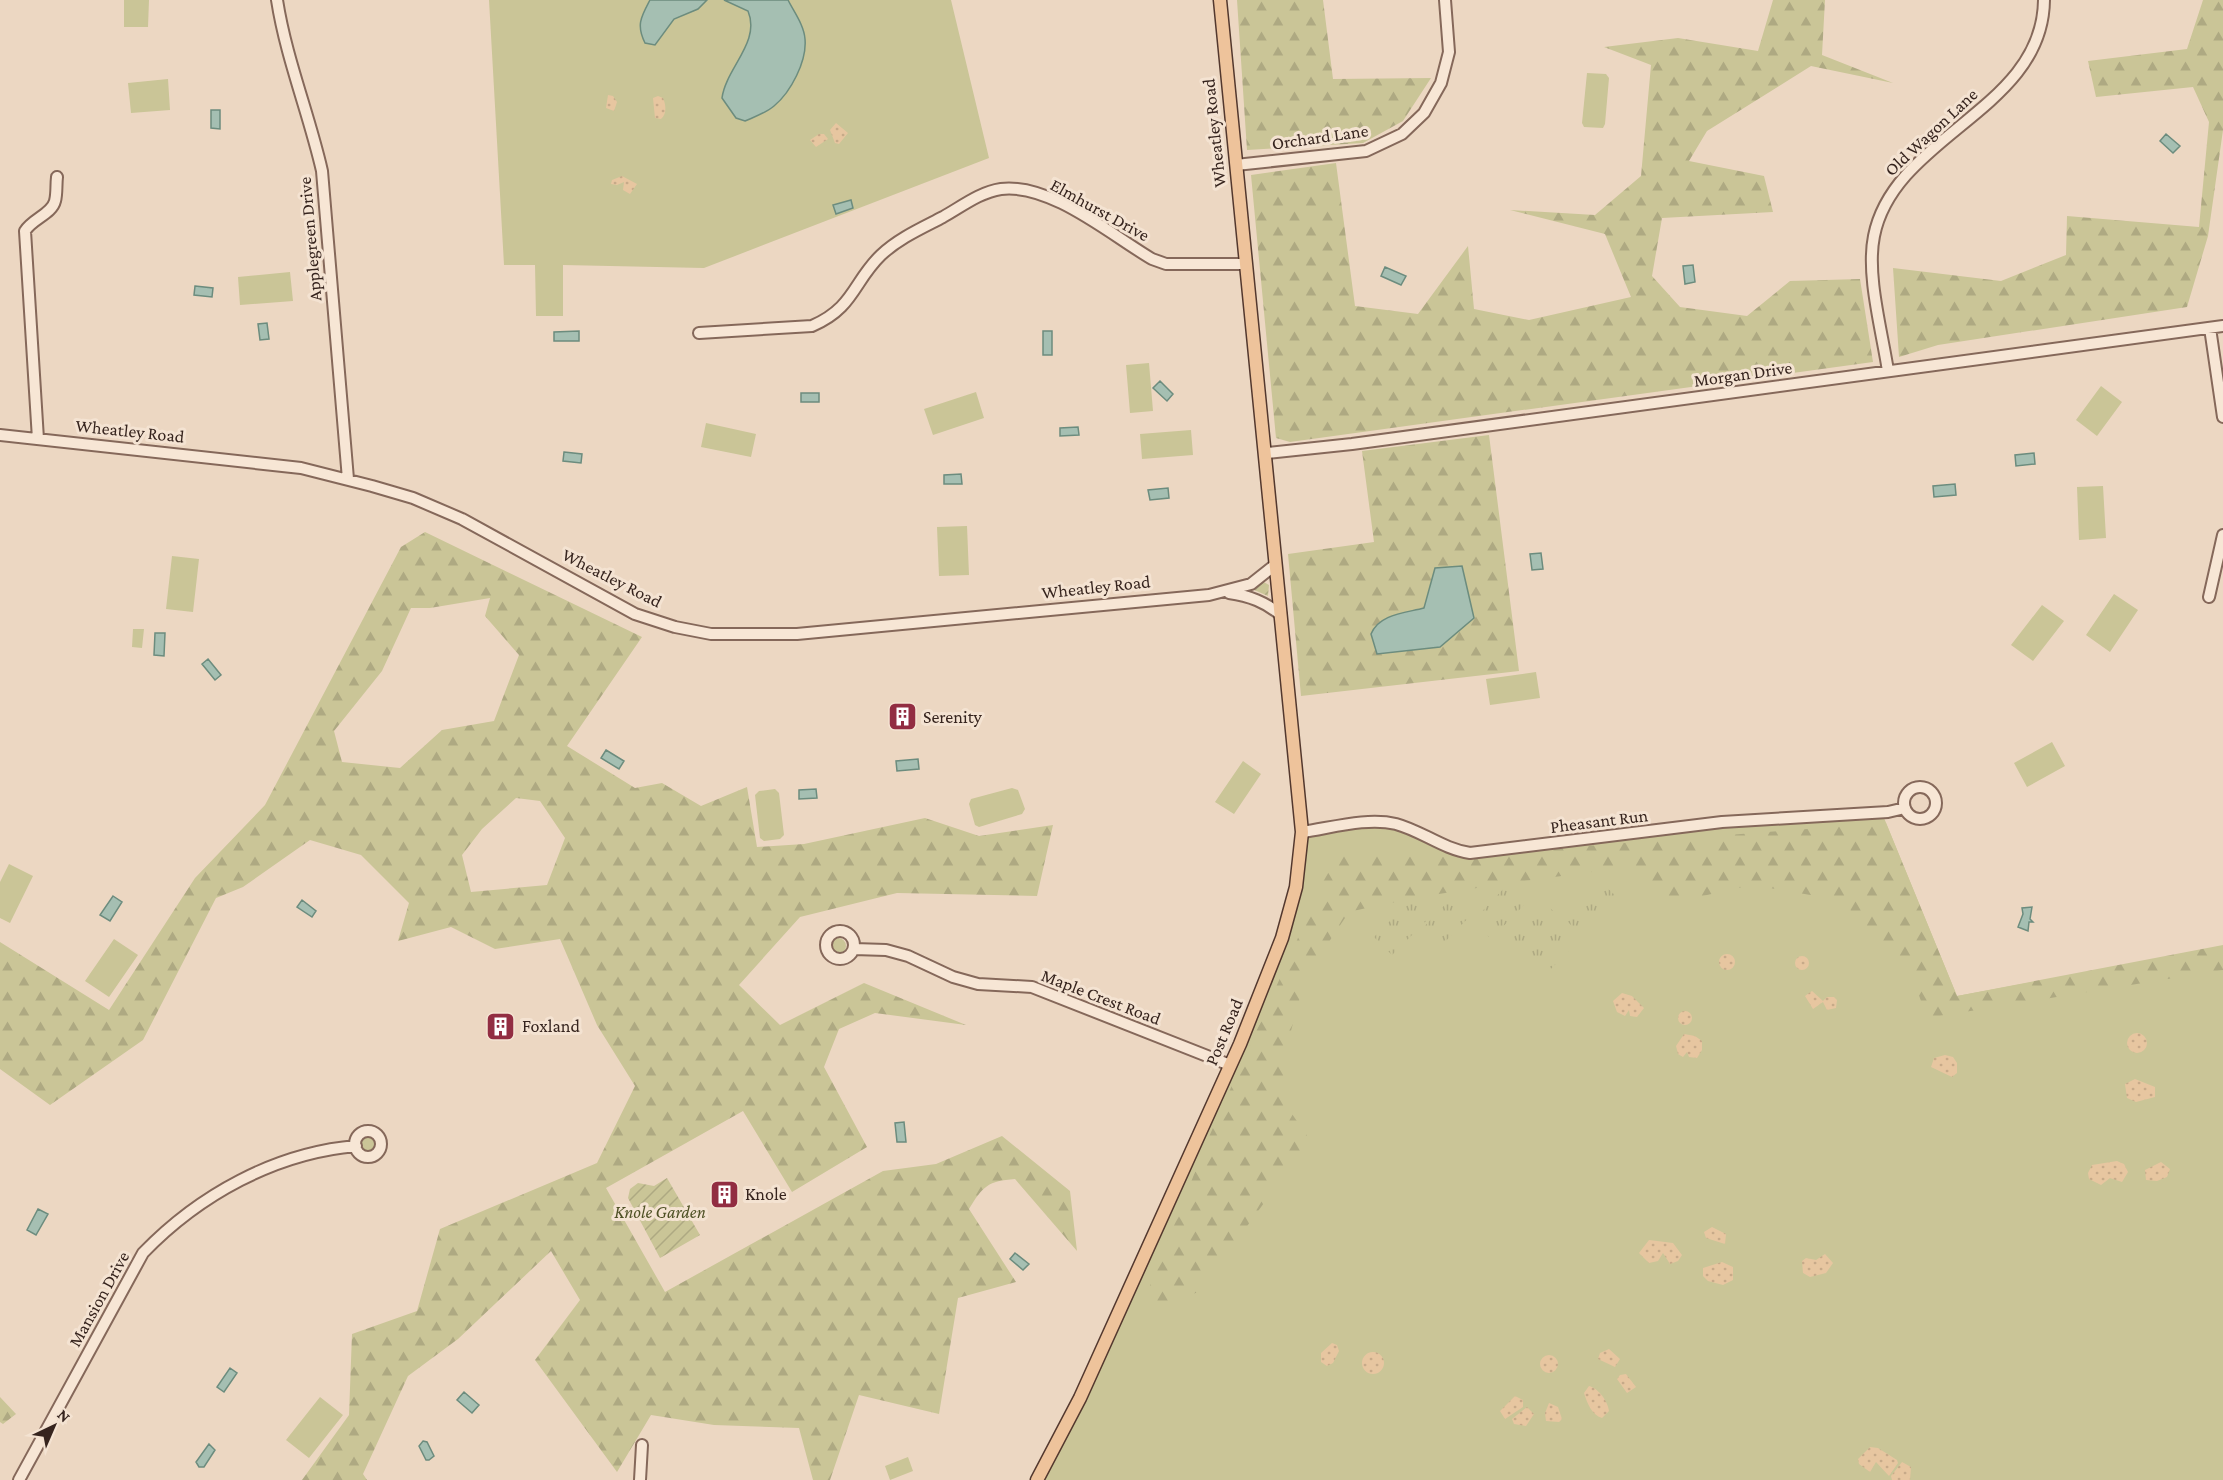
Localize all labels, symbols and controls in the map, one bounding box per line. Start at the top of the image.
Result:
street label: Wheatley Road [1198,77,1230,188]
street label: Old Wagon Lane [1881,84,1981,180]
street label: Orchard Lane [1270,120,1370,154]
street label: Elmhurst Drive [1047,175,1153,245]
street label: Applegreen Drive [295,176,325,302]
street label: Morgan Drive [1693,357,1794,391]
street label: Wheatley Road [75,415,186,447]
street label: Wheatley Road [559,544,666,612]
street label: Wheatley Road [1041,571,1152,603]
building icon: Serenity [886,701,918,733]
place label: Serenity [923,707,982,727]
street label: Pheasant Run [1549,805,1649,837]
street label: Maple Crest Road [1039,965,1164,1029]
street label: Post Road [1201,995,1247,1068]
building icon: Foxland [485,1010,517,1042]
place label: Foxland [522,1016,580,1036]
building icon: Knole [708,1178,740,1210]
place label: Knole [745,1184,787,1204]
park label: Knole Garden [614,1202,706,1222]
street label: Mansion Drive [65,1248,133,1350]
north arrow [24,1396,84,1456]
text: N [54,1406,74,1426]

